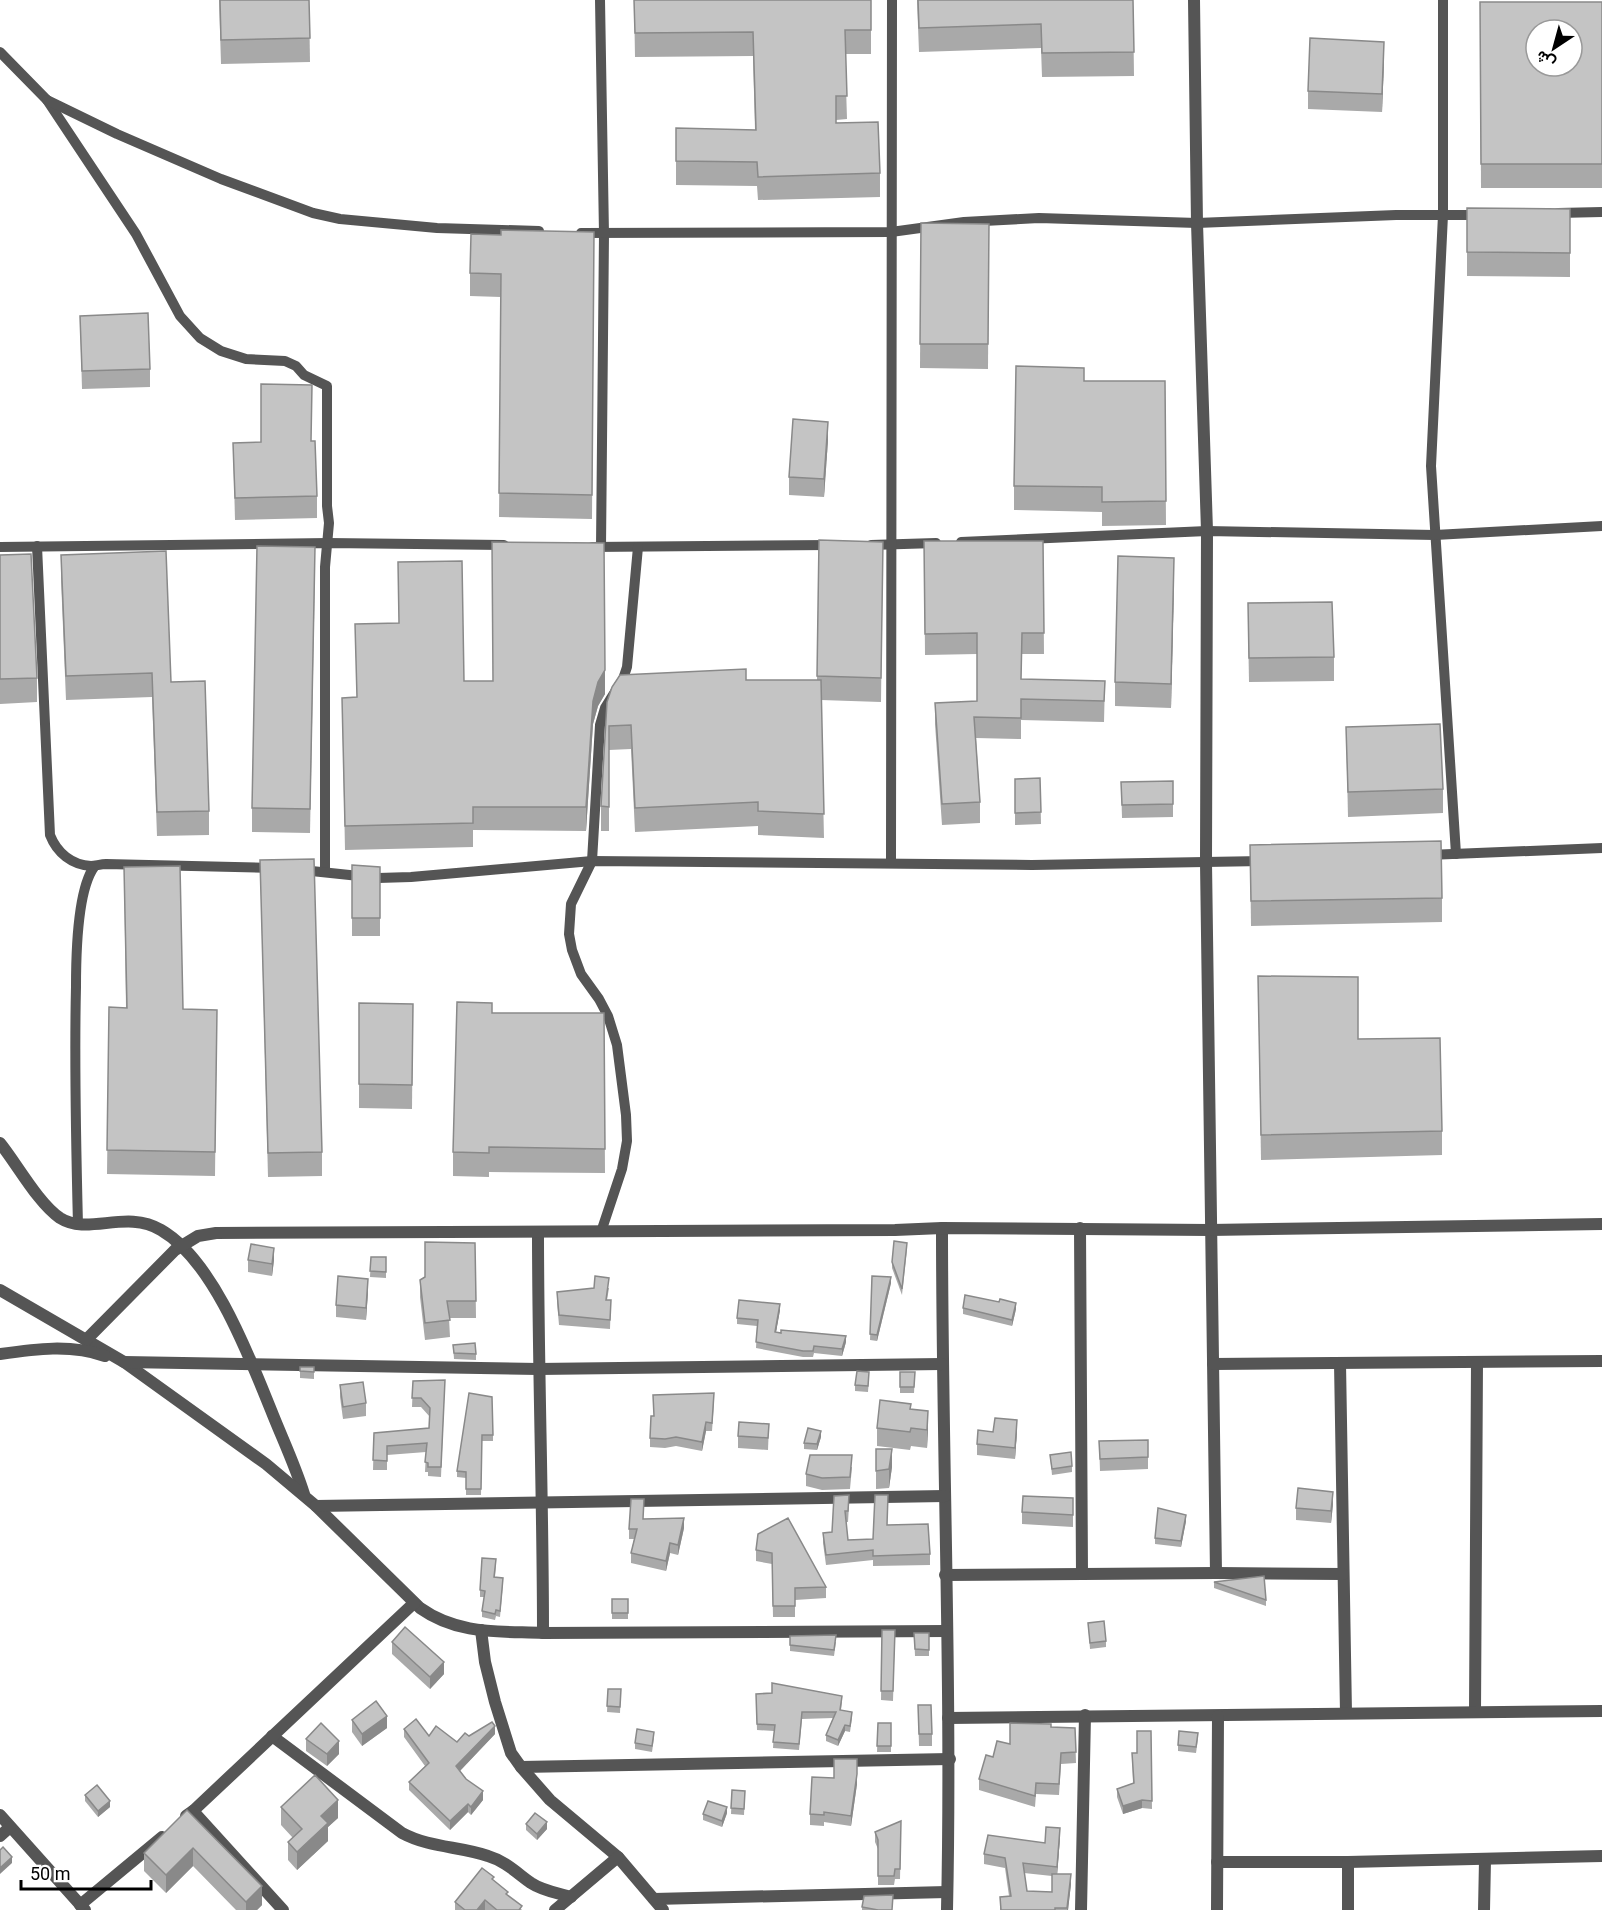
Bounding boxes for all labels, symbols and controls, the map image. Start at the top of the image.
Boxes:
north arrow [1524,18,1584,78]
text: ش [1532,46,1559,73]
scale bar [21,1853,152,1891]
text: 50 m [30,1863,70,1884]

